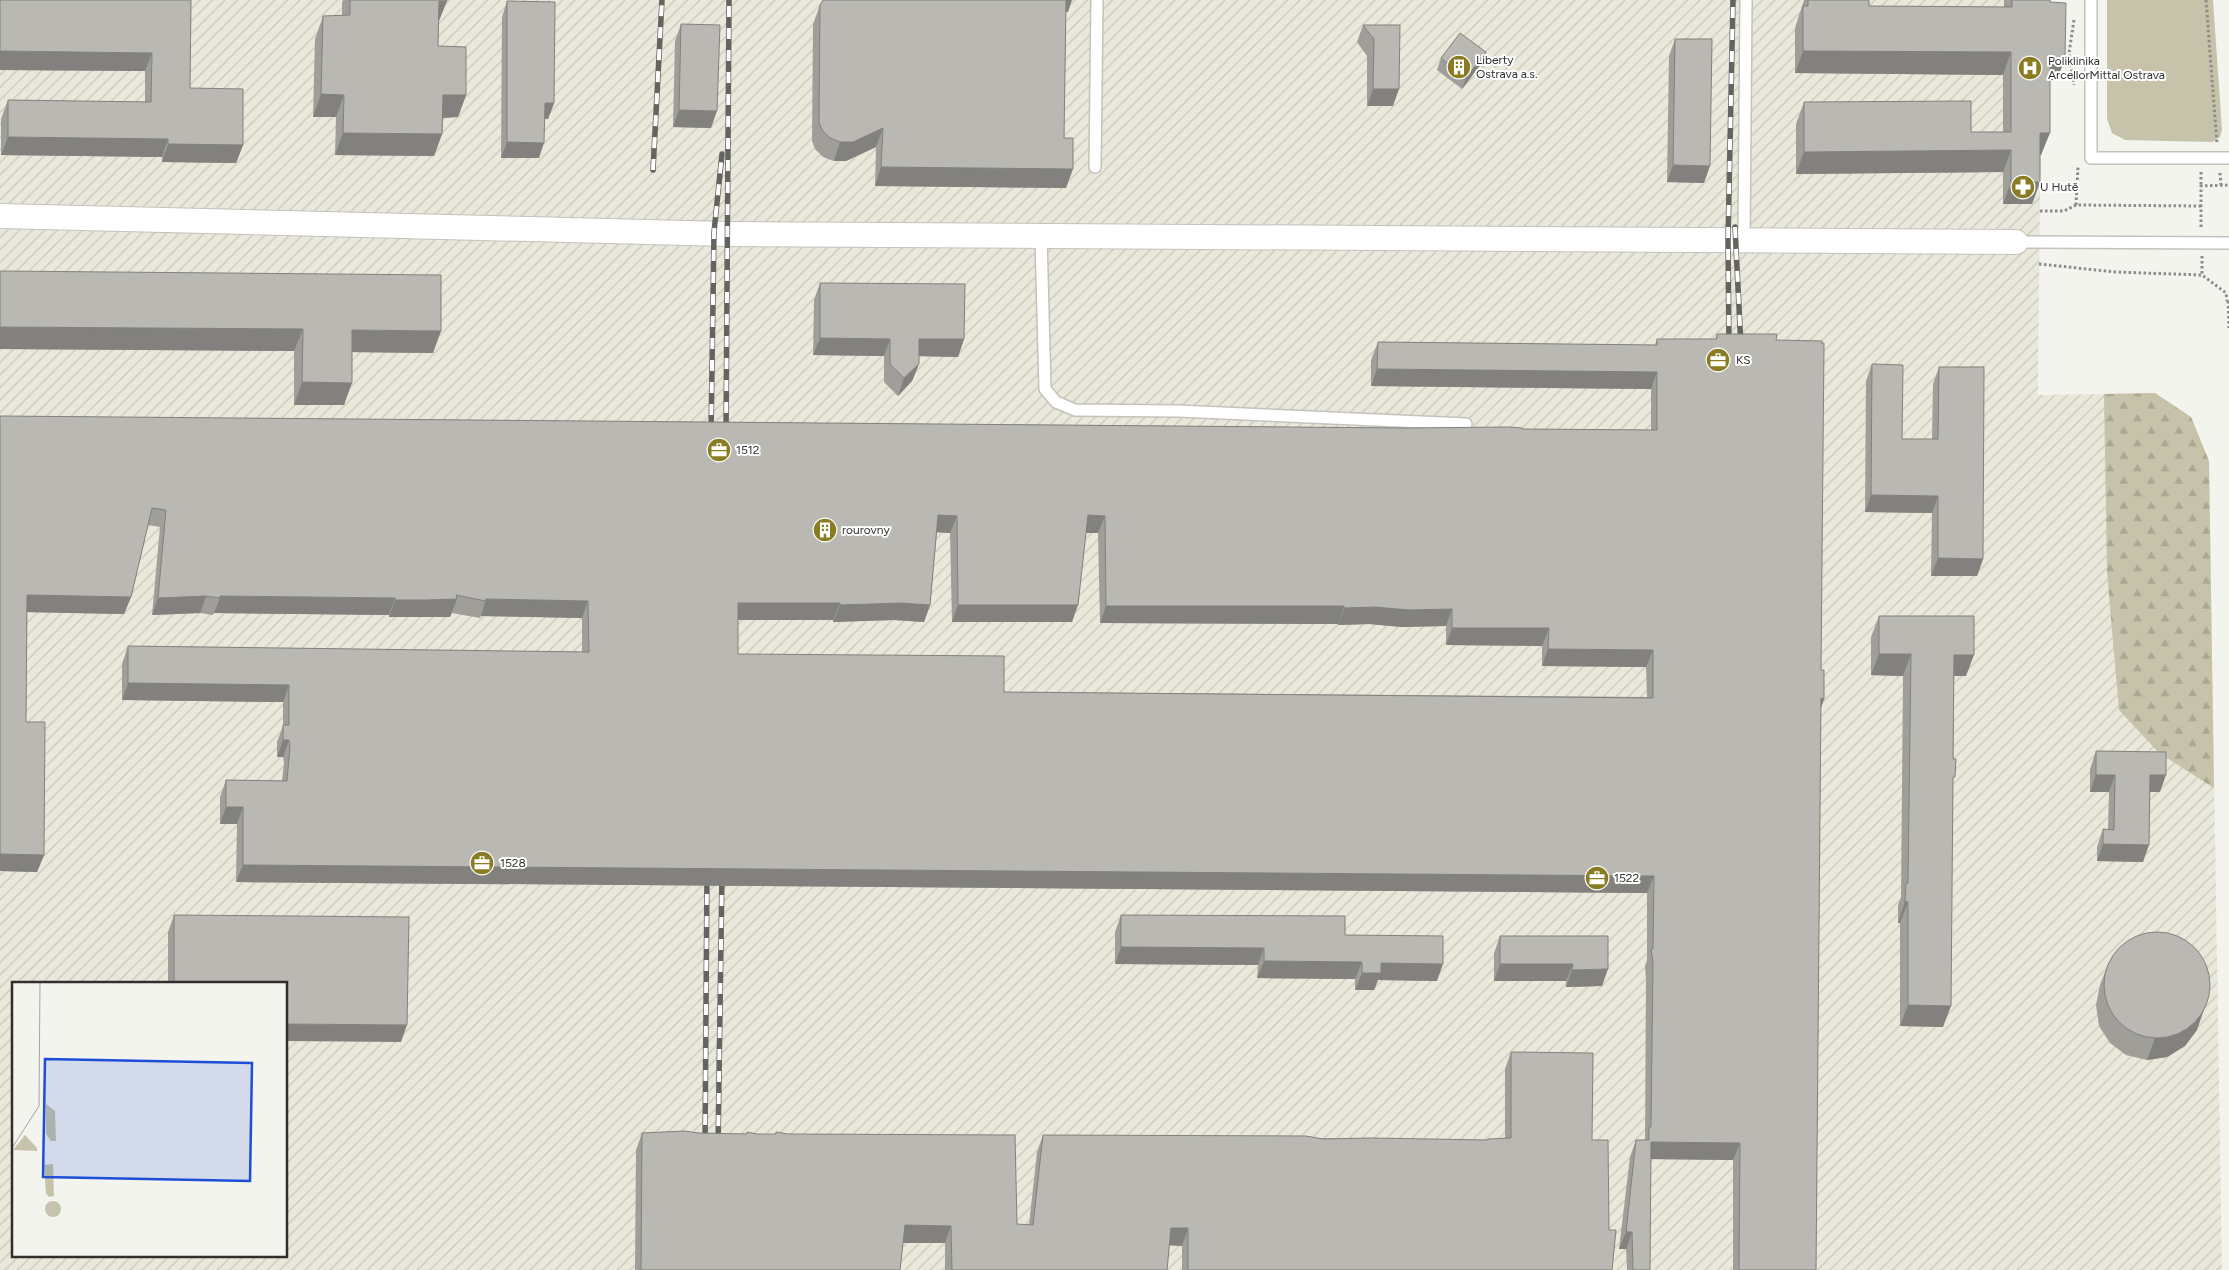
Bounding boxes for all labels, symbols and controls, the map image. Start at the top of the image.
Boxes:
place label: Liberty Ostrava a.s. [1476,53,1537,81]
building icon: Liberty Ostrava a.s. [1446,54,1472,80]
place label: Poliklinika ArcellorMittal Ostrava [2048,54,2165,82]
hospital icon: Poliklinika ArcellorMittal Ostrava [2017,55,2043,81]
pharmacy icon: U Hutě [2010,174,2036,200]
place label: U Hutě [2040,180,2079,194]
office icon: KS [1705,347,1731,373]
place label: KS [1736,353,1751,367]
office icon: 1512 [706,437,732,463]
place label: 1512 [736,443,760,457]
building icon: rourovny [812,517,838,543]
place label: rourovny [842,523,890,537]
office icon: 1528 [469,850,495,876]
place label: 1528 [500,856,526,870]
office icon: 1522 [1584,865,1610,891]
place label: 1522 [1614,871,1639,885]
inset map [12,982,288,1258]

